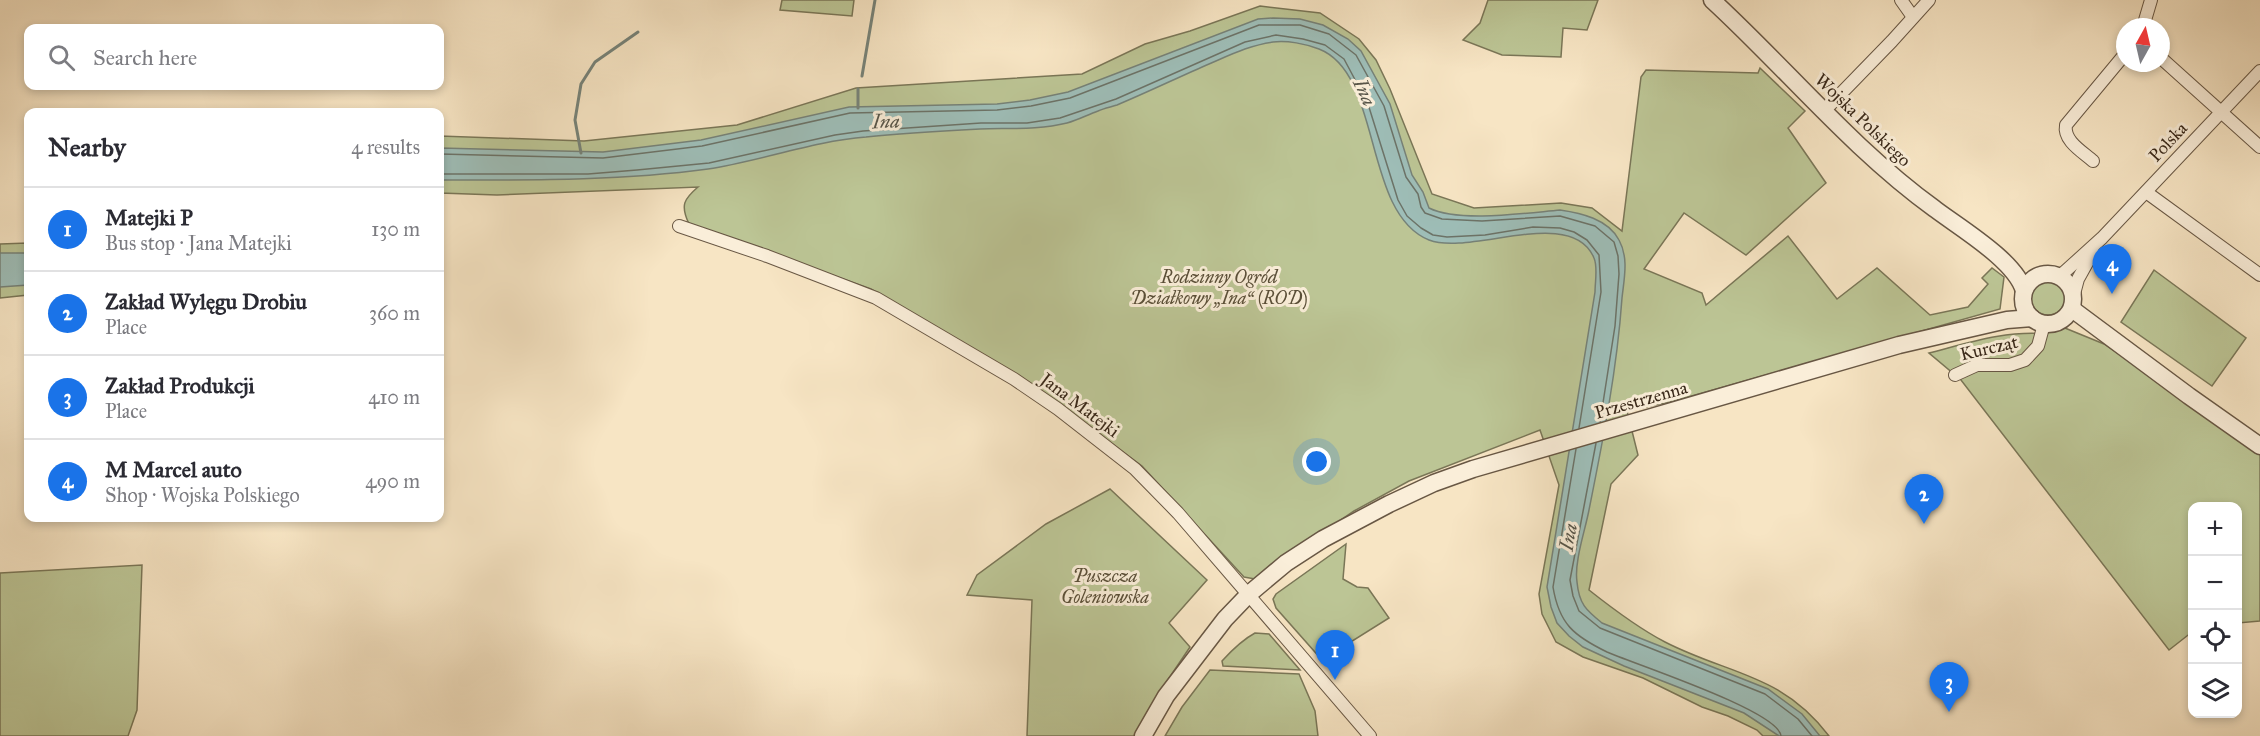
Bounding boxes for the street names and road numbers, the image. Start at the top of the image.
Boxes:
street label: Wojska Polskiego [1810,69,1916,172]
street label: Polska [2144,117,2192,166]
street label: Kurcząt [1958,331,2021,365]
street label: Jana Matejki [1034,367,1124,443]
street label: Przestrzenna [1592,376,1690,424]

